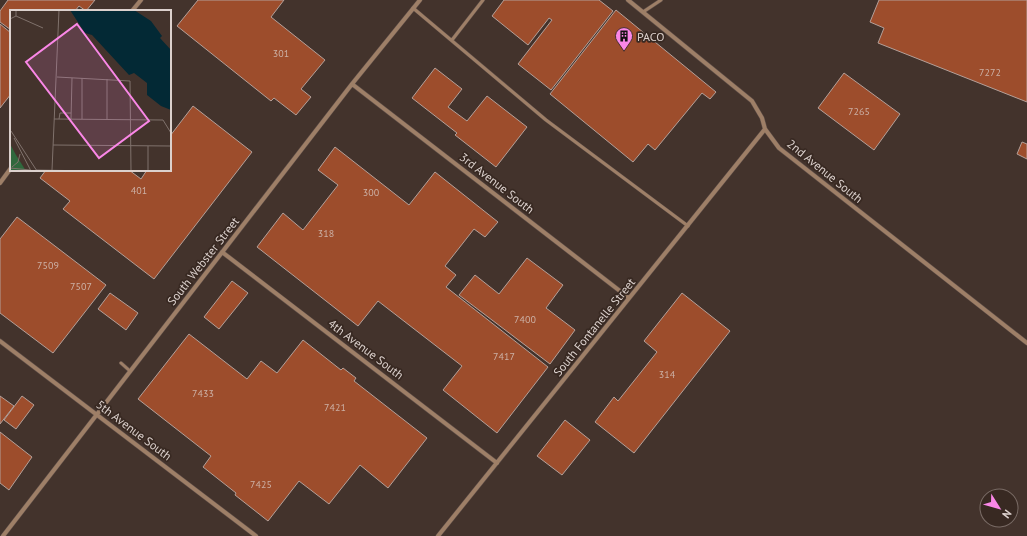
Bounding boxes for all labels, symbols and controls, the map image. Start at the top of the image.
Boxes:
inset map [10,10,171,171]
building icon: PACO [614,26,634,51]
place label: PACO [637,29,664,44]
house number: 301 [273,47,289,60]
house number: 7272 [979,66,1001,79]
house number: 7265 [848,105,870,118]
street label: 2nd Avenue South [784,136,866,206]
street label: 3rd Avenue South [457,149,537,217]
house number: 401 [131,184,147,197]
house number: 300 [363,186,380,199]
street label: South Webster Street [164,214,242,308]
house number: 318 [318,227,334,240]
house number: 7509 [37,259,59,272]
street label: South Fontanelle Street [550,275,638,379]
house number: 7507 [70,280,92,293]
house number: 7400 [514,313,536,326]
street label: 4th Avenue South [325,316,407,382]
house number: 7417 [493,350,515,363]
house number: 314 [659,368,676,381]
house number: 7433 [192,387,214,400]
street label: 5th Avenue South [93,397,175,463]
house number: 7421 [324,401,346,414]
house number: 7425 [250,478,272,491]
north arrow [979,488,1019,528]
text: N [999,507,1015,521]

